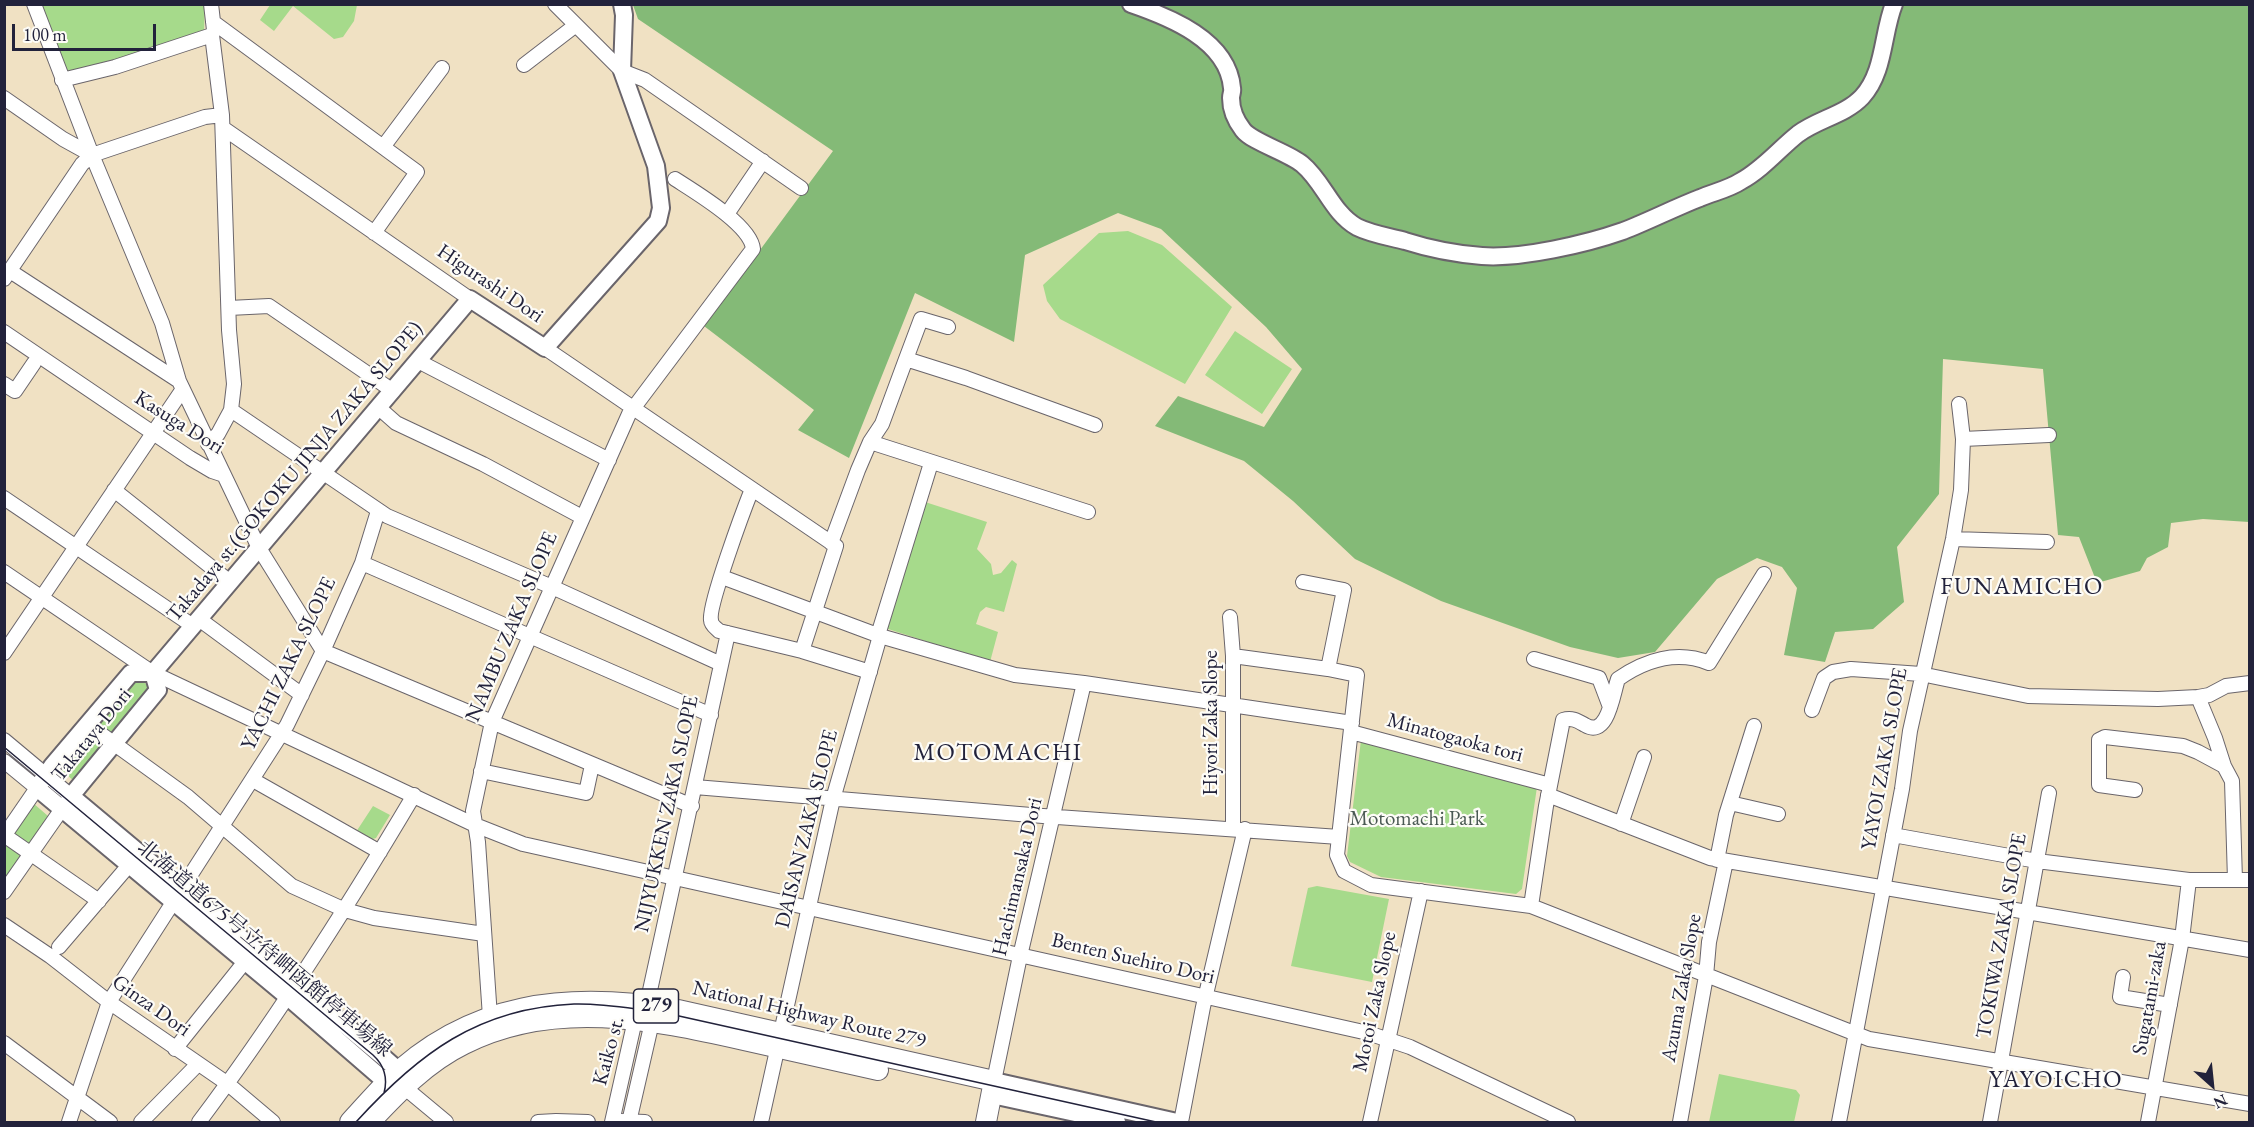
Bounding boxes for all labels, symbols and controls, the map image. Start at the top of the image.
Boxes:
scale bar [15,12,159,50]
text: 100 m [23,23,67,46]
street label: Higurashi Dori [432,239,548,329]
street label: Takadaya st.(GOKOKU JINJA ZAKA SLOPE) [162,317,428,627]
street label: Kasuga Dori [130,386,228,460]
street label: NAMBU ZAKA SLOPE [461,528,563,726]
street label: YACHI ZAKA SLOPE [236,573,342,755]
district label: FUNAMICHO [1940,573,2104,601]
street label: Hiyori Zaka Slope [1198,650,1224,796]
street label: YAYOI ZAKA SLOPE [1857,666,1913,852]
street label: Takataya Dori [47,683,137,787]
street label: NIJYUKKEN ZAKA SLOPE [630,693,704,935]
street label: Minatogaoka tori [1384,708,1526,768]
street label: DAISAN ZAKA SLOPE [770,727,844,931]
district label: MOTOMACHI [913,739,1083,767]
street label: Hachimansaka Dori [988,795,1048,959]
park label: Motomachi Park [1349,806,1485,832]
street label: TOKIWA ZAKA SLOPE [1972,831,2032,1041]
street label: 北海道道675号立待岬函館停車場線 [132,835,396,1063]
street label: Azuma Zaka Slope [1657,912,1707,1064]
street label: Benten Suehiro Dori [1049,928,1217,990]
street label: Motoi Zaka Slope [1348,929,1402,1075]
street label: Sugatami-zaka [2128,939,2172,1057]
street label: Ginza Dori [107,970,195,1042]
street label: National Highway Route 279 [690,976,928,1054]
road number: 279 [634,989,678,1023]
street label: Kaiko st. [588,1014,630,1088]
north arrow [2182,1055,2242,1115]
district label: YAYOICHO [1989,1066,2123,1094]
text: N [2210,1089,2231,1114]

